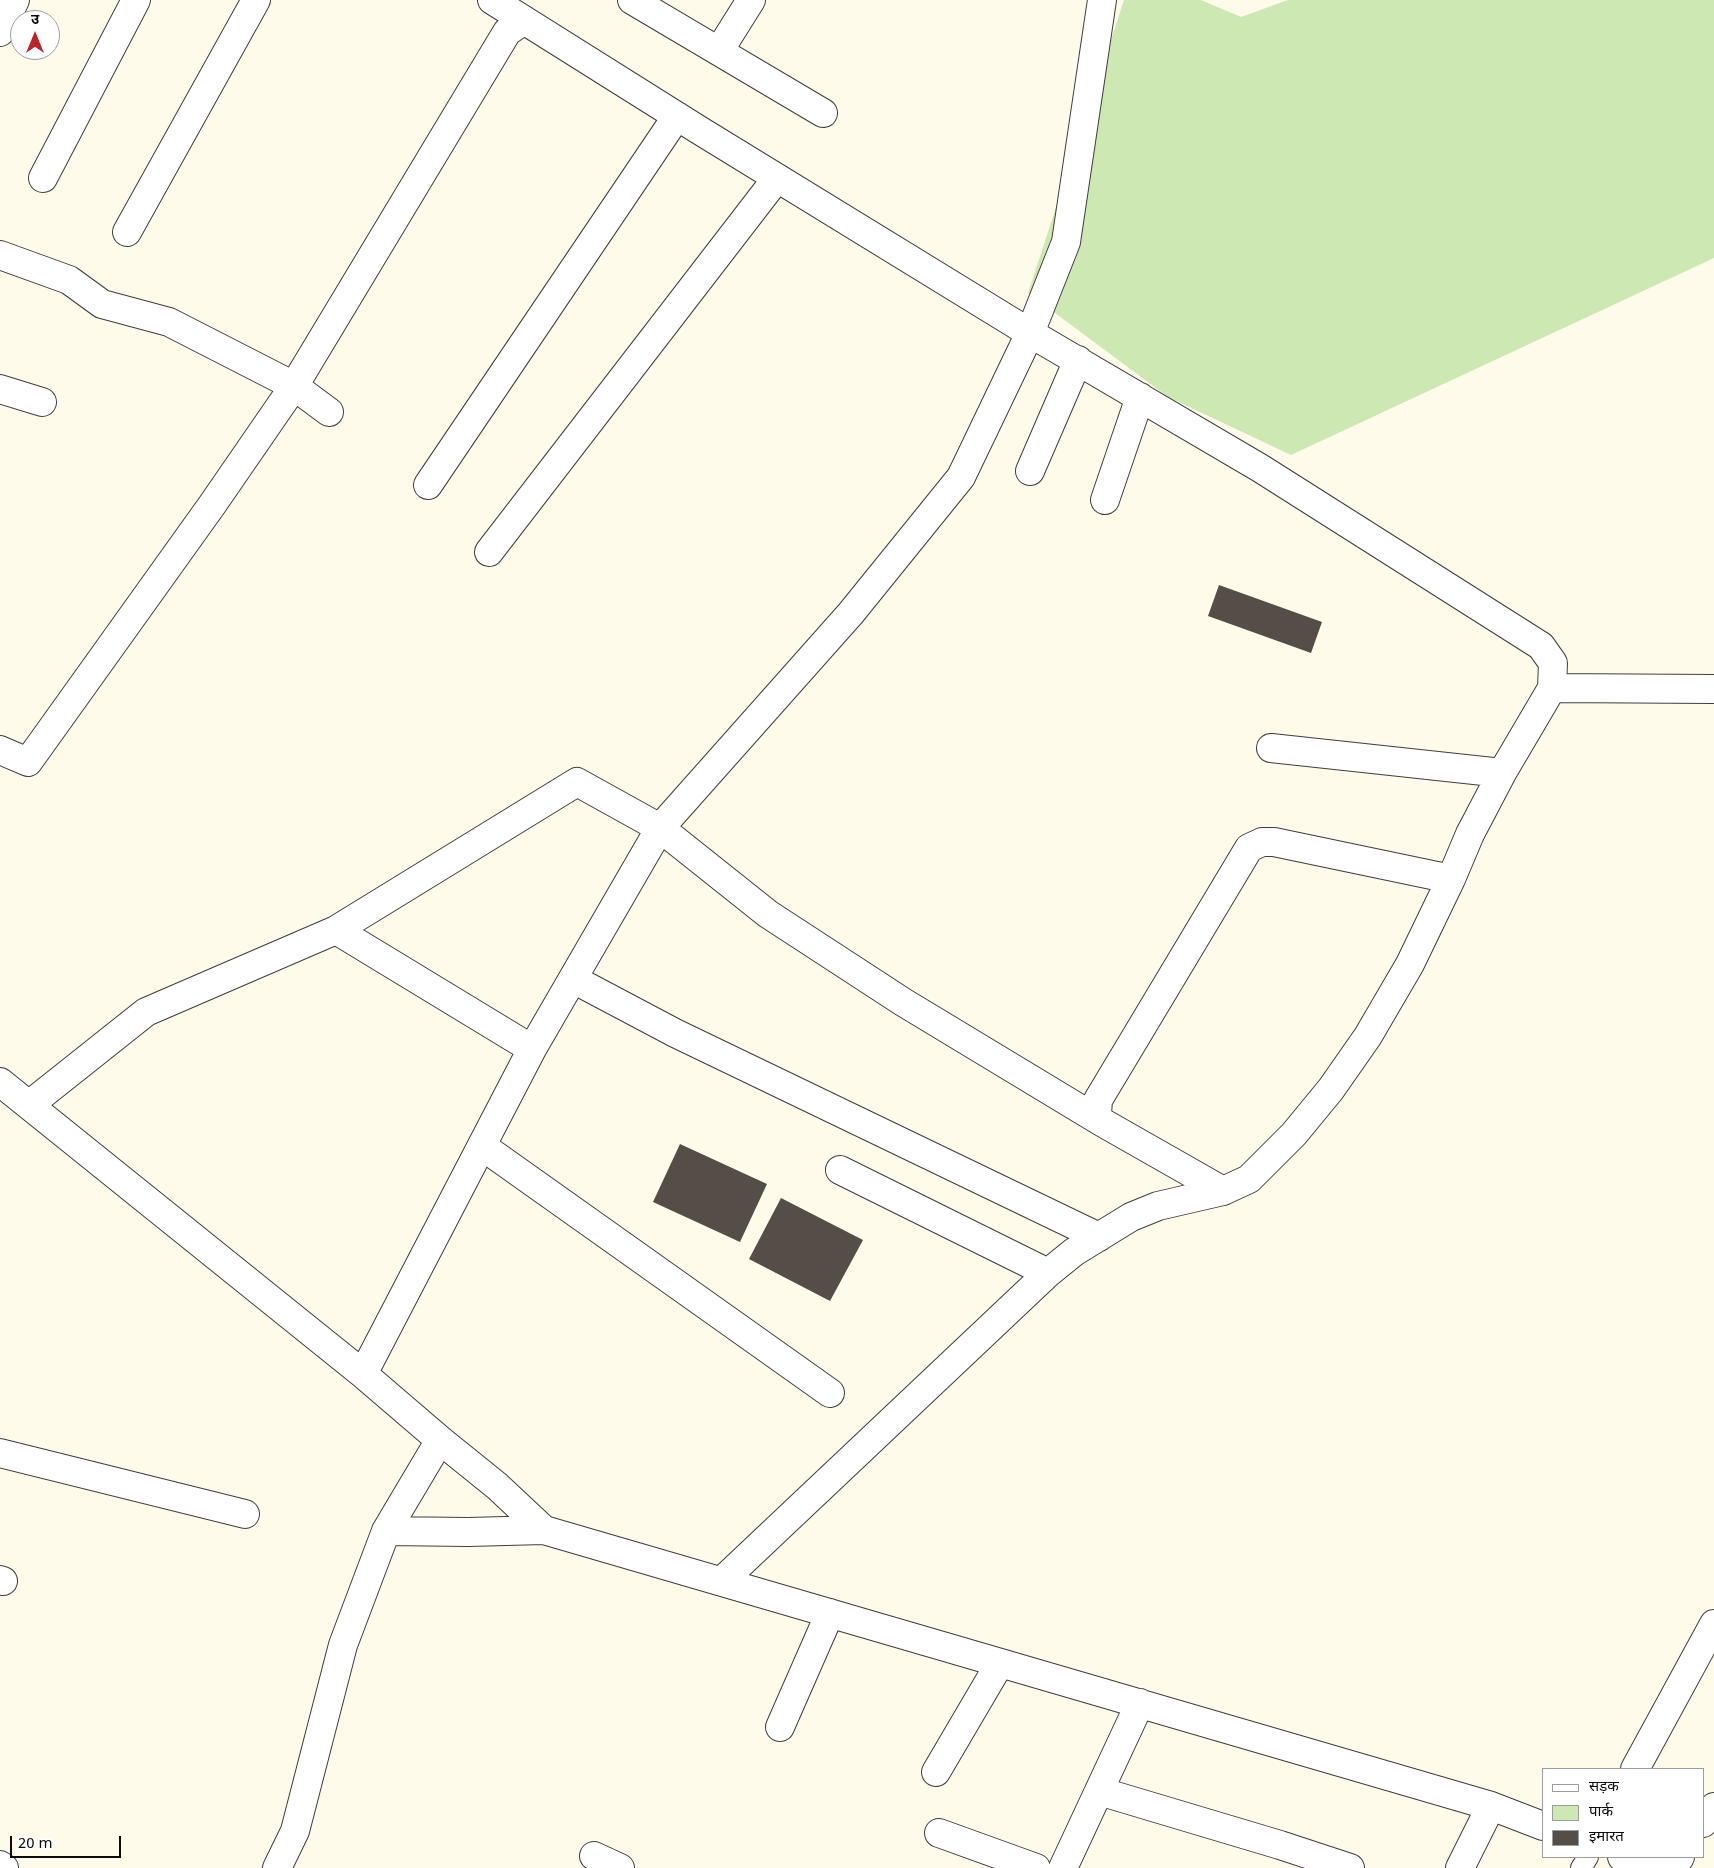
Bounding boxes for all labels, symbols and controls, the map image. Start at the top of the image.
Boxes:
north arrow [10,10,60,60]
text: उ [31,11,39,30]
legend [1542,1768,1704,1858]
text: सड़क [1589,1778,1619,1797]
text: पार्क [1589,1803,1613,1822]
scale bar [12,1826,124,1858]
text: इमारत [1589,1828,1624,1847]
text: 20 m [18,1835,52,1854]

